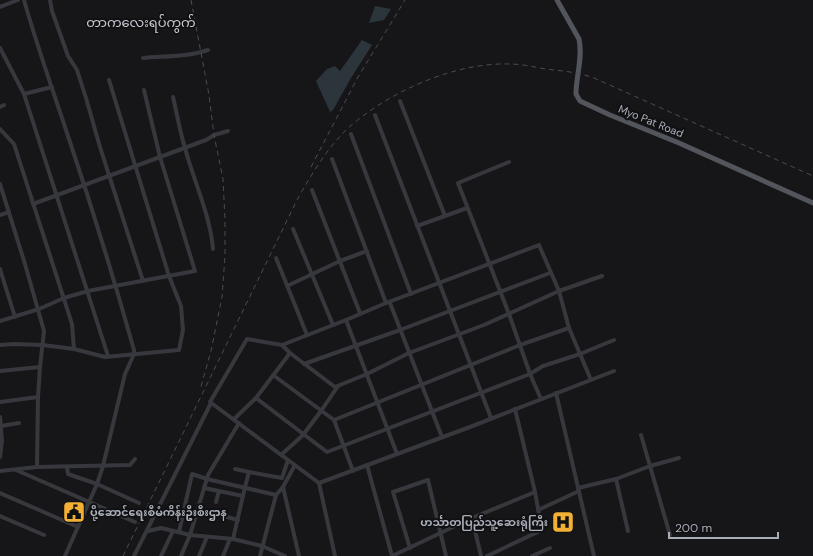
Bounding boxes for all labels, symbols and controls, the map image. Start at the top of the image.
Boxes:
district label: တာကလေးရပ်ကွက် [86,14,196,33]
street label: Myo Pat Road [616,102,686,140]
public building icon: ပို့ဆောင်ရေးစီမံကိန်းဦးစီးဌာန [61,499,87,525]
place label: ပို့ဆောင်ရေးစီမံကိန်းဦးစီးဌာန [90,505,227,521]
hospital icon: ဟင်္သာတပြည်သူ့ဆေးရုံကြီး [550,509,576,535]
scale bar [669,514,778,540]
place label: ဟင်္သာတပြည်သူ့ဆေးရုံကြီး [420,515,548,532]
text: 200 m [675,520,712,536]

